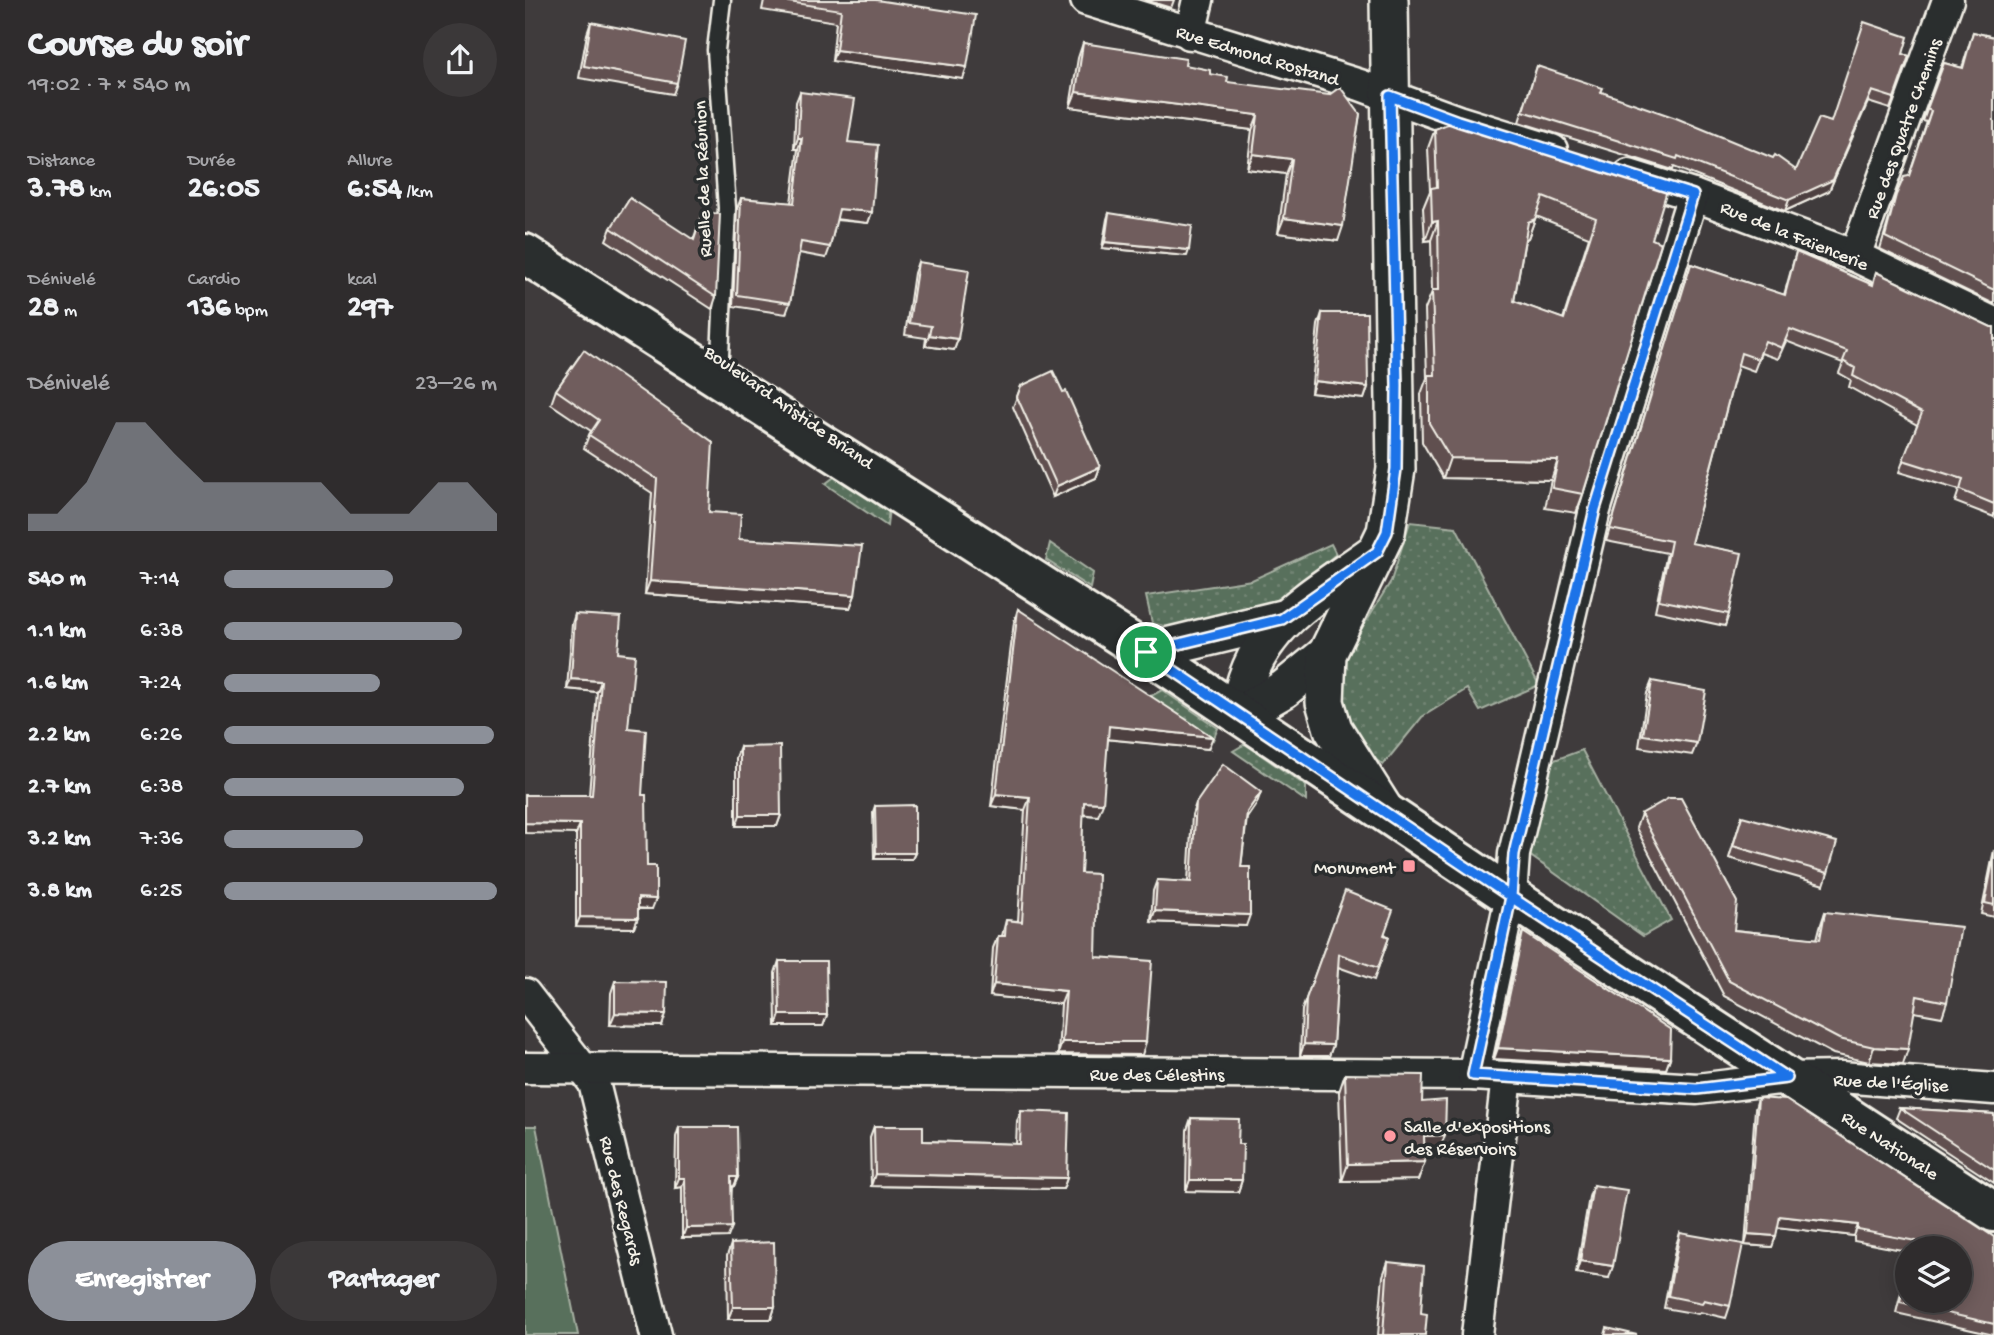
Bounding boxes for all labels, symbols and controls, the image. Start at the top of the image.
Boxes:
street label: Rue Edmond Rostand [1173,22,1343,94]
button: share [423,23,497,97]
text: Course du soir [28,24,247,68]
street label: Rue des Quatre Chemins [1862,35,1949,223]
text: 19:02 · 7 × 540 m [28,72,190,99]
street label: Ruelle de la Réunion [690,100,719,258]
text: Distance [28,150,95,173]
text: Durée [188,150,235,173]
text: Allure [347,150,392,173]
text: 3.78 [28,173,85,208]
text: 26:05 [188,173,260,208]
text: 6:54 [347,173,402,208]
text: km [85,181,112,204]
text: /km [402,181,433,204]
street label: Rue de la Faïencerie [1716,197,1871,278]
text: Dénivelé [28,269,96,292]
text: Cardio [188,269,240,292]
text: kcal [347,269,377,292]
text: 28 [28,292,59,327]
text: 136 [188,292,231,327]
text: 297 [347,292,393,327]
text: m [59,300,77,323]
text: bpm [231,300,268,323]
street label: Boulevard Aristide Briand [698,341,879,477]
text: Dénivelé [28,371,110,398]
text: 23–26 m [415,371,497,398]
text: 540 m [28,566,86,593]
text: 7:14 [140,566,179,593]
text: 1.1 km [28,618,86,645]
text: 6:38 [140,618,183,645]
pin [1116,622,1176,682]
icon: arrive [1127,633,1165,671]
text: 1.6 km [28,670,88,697]
text: 7:24 [140,670,181,697]
text: 2.2 km [28,722,90,749]
text: 6:26 [140,722,182,749]
text: 2.7 km [28,774,91,801]
text: 6:38 [140,774,183,801]
text: 3.2 km [28,826,90,853]
text: 7:36 [140,826,183,853]
place label: Monument [1314,858,1397,881]
marker: Monument [1401,858,1417,874]
text: 3.8 km [28,878,92,905]
text: 6:25 [140,878,182,905]
street label: Rue des Célestins [1090,1065,1225,1088]
street label: Rue de l'Église [1833,1070,1949,1099]
street label: Rue Nationale [1836,1107,1942,1187]
place label: Salle d'expositions des Réservoirs [1404,1117,1551,1162]
marker: Salle d'expositions des Réservoirs [1382,1128,1398,1144]
street label: Rue des Regards [593,1134,647,1268]
map controls [1895,1236,1972,1313]
button: layers [1895,1236,1972,1313]
button: Enregistrer [28,1241,256,1321]
button: Partager [270,1241,497,1321]

